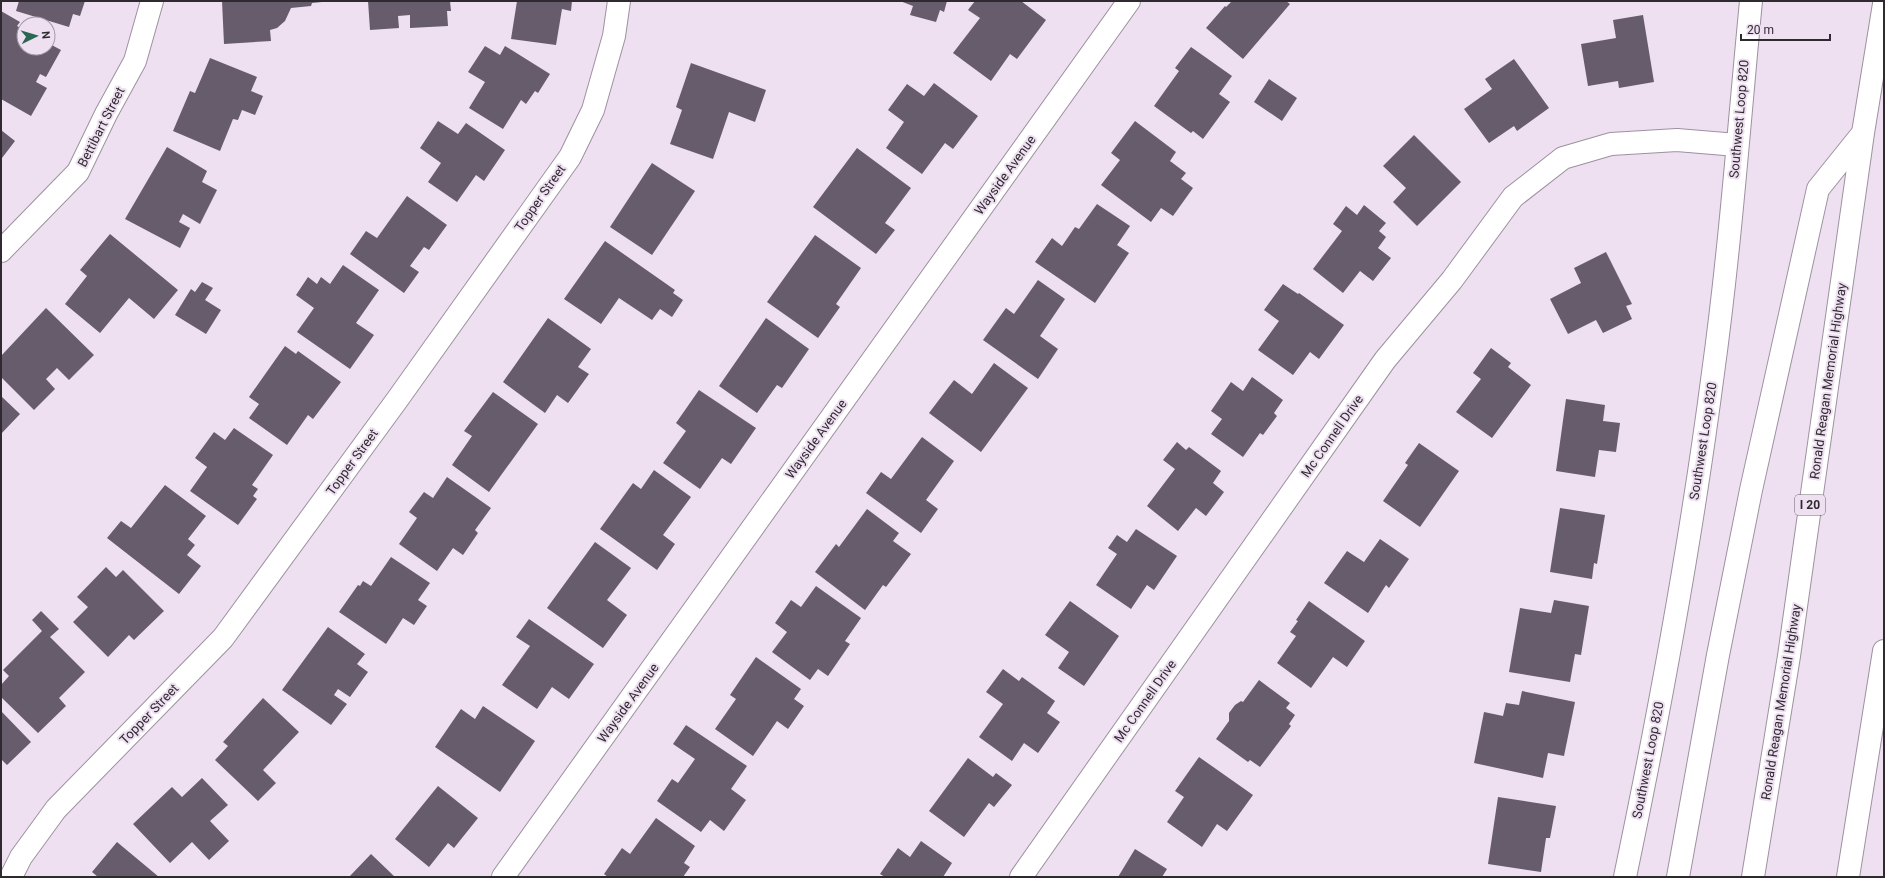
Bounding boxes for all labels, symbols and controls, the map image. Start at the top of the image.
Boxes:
north arrow [16,16,56,56]
scale bar [1741,16,1830,42]
text: 20 m [1747,23,1774,37]
text: N [39,31,52,40]
street label: Southwest Loop 820 [1726,59,1752,179]
street label: Bettibart Street [74,85,128,169]
street label: Wayside Avenue [971,132,1039,218]
street label: Topper Street [511,162,569,234]
street label: Ronald Reagan Memorial Highway [1807,282,1849,480]
street label: Southwest Loop 820 [1686,381,1720,501]
street label: Mc Connell Drive [1298,392,1366,480]
street label: Wayside Avenue [782,396,850,482]
street label: Topper Street [323,426,381,498]
road number: I 20 [1795,495,1825,515]
street label: Ronald Reagan Memorial Highway [1758,603,1804,801]
street label: Mc Connell Drive [1111,657,1179,745]
street label: Wayside Avenue [594,660,662,746]
street label: Topper Street [117,681,181,747]
street label: Southwest Loop 820 [1629,700,1667,820]

